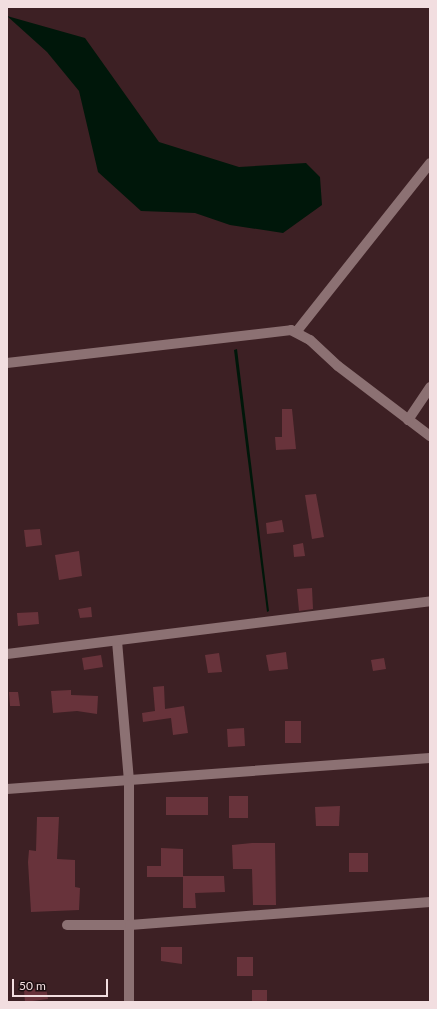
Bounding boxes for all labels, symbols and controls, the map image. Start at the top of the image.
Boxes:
scale bar [14,971,110,997]
text: 50 m [19,978,46,993]

